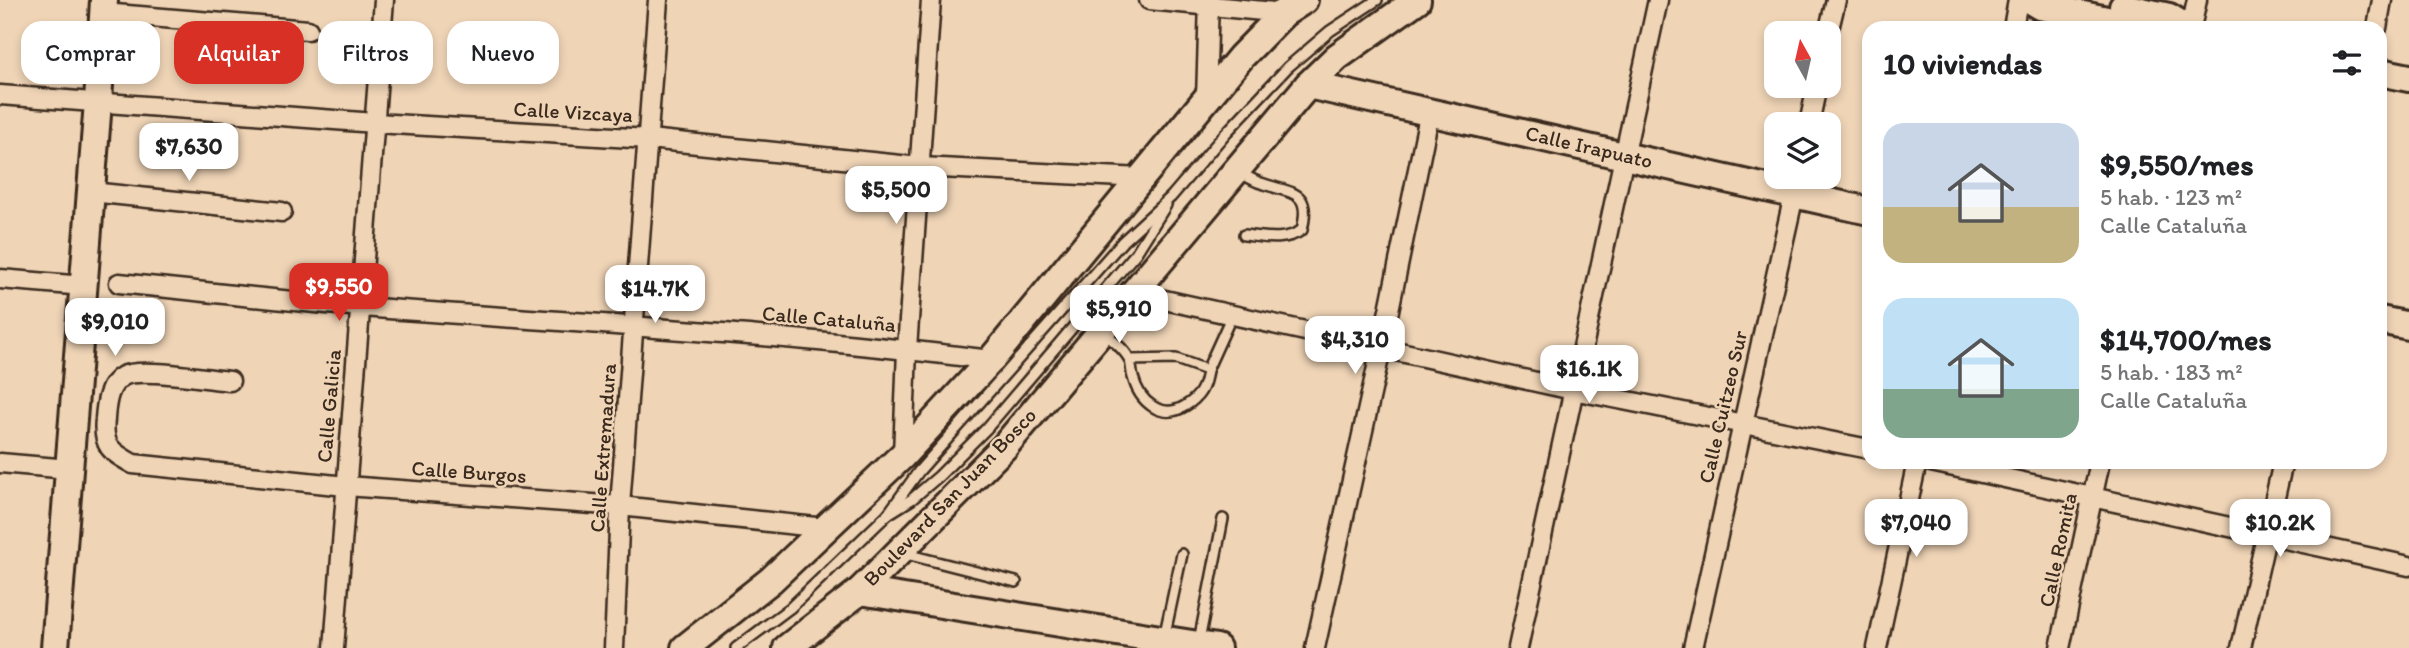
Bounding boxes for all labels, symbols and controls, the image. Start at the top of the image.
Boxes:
chip: Comprar [21,21,160,84]
chip: Alquilar [174,21,304,84]
chip: Filtros [318,21,433,84]
chip: Nuevo [447,21,559,84]
north arrow [1764,21,1841,98]
map controls [1764,21,1841,189]
icon: filters [2328,44,2366,82]
text: 10 viviendas [1883,45,2042,82]
street label: Calle Vizcaya [513,96,633,127]
button: layers [1764,112,1841,189]
street label: Calle Irapuato [1523,120,1655,173]
pin: $7,630 [132,124,246,183]
text: $7,630 [155,132,223,160]
text: $9,550/mes [2100,146,2254,183]
icon: home [1939,151,2023,235]
pin: $5,500 [839,166,953,226]
text: $5,500 [861,175,931,203]
text: 5 hab. · 123 m² [2100,183,2242,211]
text: Calle Cataluña [2100,211,2247,239]
pin: $9,550 [282,264,396,323]
pin: $14.7K [598,266,712,325]
text: $9,550 [305,272,373,300]
text: $14.7K [621,274,689,302]
pin: $5,910 [1062,286,1176,345]
text: $5,910 [1086,294,1152,322]
pin: $9,010 [58,298,172,358]
street label: Calle Cataluña [761,300,897,337]
text: $9,010 [81,307,149,335]
pin: $4,310 [1298,316,1412,376]
text: $14,700/mes [2100,321,2272,358]
text: $4,310 [1321,325,1389,353]
icon: home [1939,326,2023,410]
street label: Calle Cuitzeo Sur [1693,328,1752,486]
pin: $16.1K [1532,346,1646,405]
street label: Calle Galicia [311,348,346,464]
text: $16.1K [1556,354,1622,382]
text: 5 hab. · 183 m² [2100,358,2243,386]
street label: Calle Extremadura [584,362,621,533]
text: Calle Cataluña [2100,386,2247,414]
street label: Boulevard San Juan Bosco [858,402,1041,591]
street label: Calle Burgos [411,455,527,488]
street label: Calle Romita [2033,491,2082,609]
pin: $7,040 [1859,500,1973,559]
pin: $10.2K [2223,500,2337,559]
text: $7,040 [1881,508,1951,536]
text: $10.2K [2246,508,2314,536]

